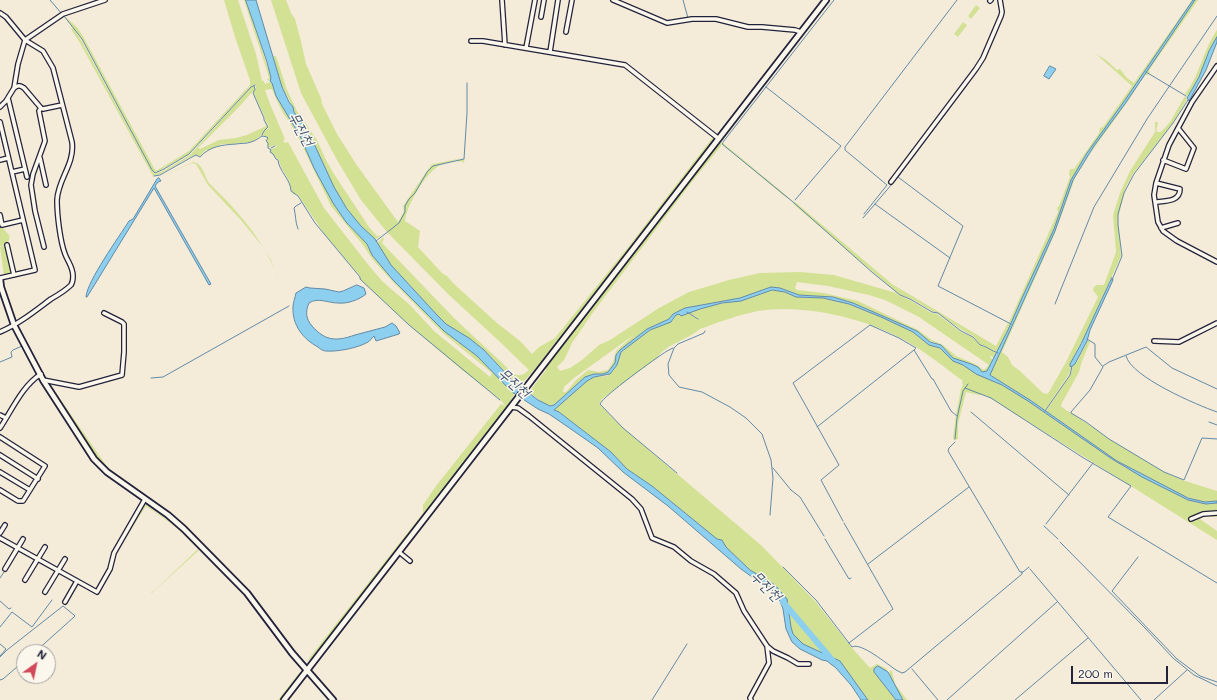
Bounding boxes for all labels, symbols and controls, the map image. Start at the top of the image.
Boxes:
water label: 무진천 [284,109,318,149]
water label: 무진천 [494,364,534,402]
water label: 무진천 [747,567,785,605]
north arrow [16,644,56,684]
text: N [35,646,50,663]
scale bar [1073,658,1170,684]
text: 200 m [1078,665,1113,681]

